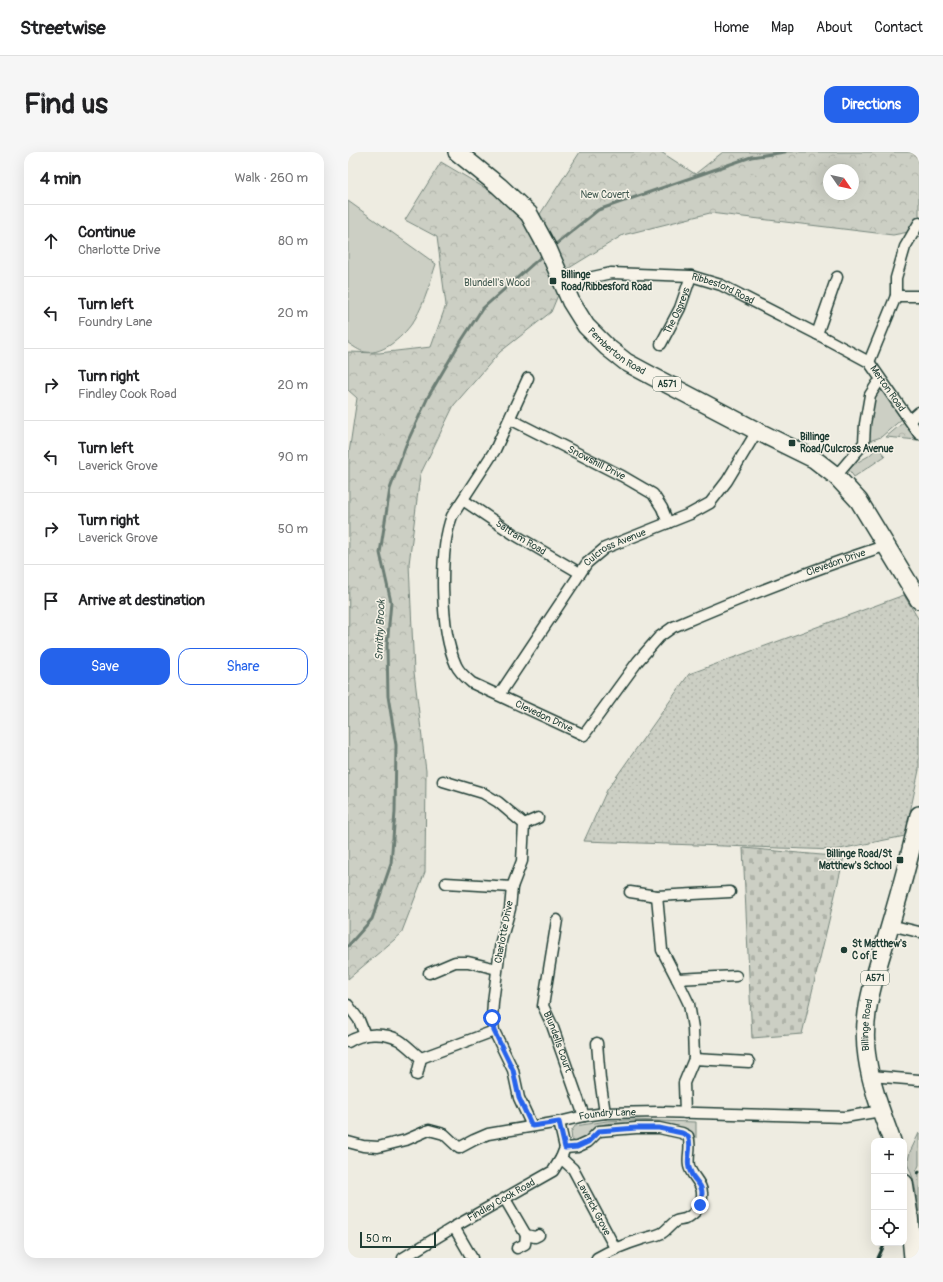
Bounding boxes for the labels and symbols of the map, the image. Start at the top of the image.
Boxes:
north arrow [823,164,859,200]
park label: New Covert [580,189,631,201]
place label: Billinge Road/Ribbesford Road [561,269,652,293]
street label: Ribbesford Road [690,271,756,307]
marker: Billinge Road/Ribbesford Road [548,276,558,286]
park label: Blundell's Wood [464,277,530,289]
street label: The Ospreys [661,285,693,336]
street label: Pemberton Road [585,325,648,377]
street label: Merton Road [867,363,908,414]
road number: A571 [653,377,681,391]
place label: Billinge Road/Culcross Avenue [800,431,895,455]
marker: Billinge Road/Culcross Avenue [787,438,797,448]
street label: Snowshill Drive [566,443,628,483]
street label: Saltram Road [493,518,548,558]
street label: Culcross Avenue [581,526,648,569]
street label: Clevedon Drive [805,547,867,579]
water label: Smithy Brook [372,598,388,661]
street label: Clevedon Drive [513,698,575,735]
place label: Billinge Road/St Matthew's School [819,848,893,872]
marker: Billinge Road/St Matthew's School [895,855,905,865]
street label: Charlotte Drive [492,900,516,964]
place label: St Matthew's C of E [852,938,907,962]
marker: St Matthew's C of E [839,945,849,955]
road number: A571 [861,971,889,985]
street label: Billinge Road [859,998,875,1052]
route start [483,1009,501,1027]
street label: Blundells Court [540,1009,575,1075]
street label: Foundry Lane [578,1106,636,1123]
street label: Findley Cook Road [465,1176,537,1224]
street label: Laverick Grove [574,1178,613,1238]
route end [691,1196,709,1214]
scale bar [360,1230,436,1249]

